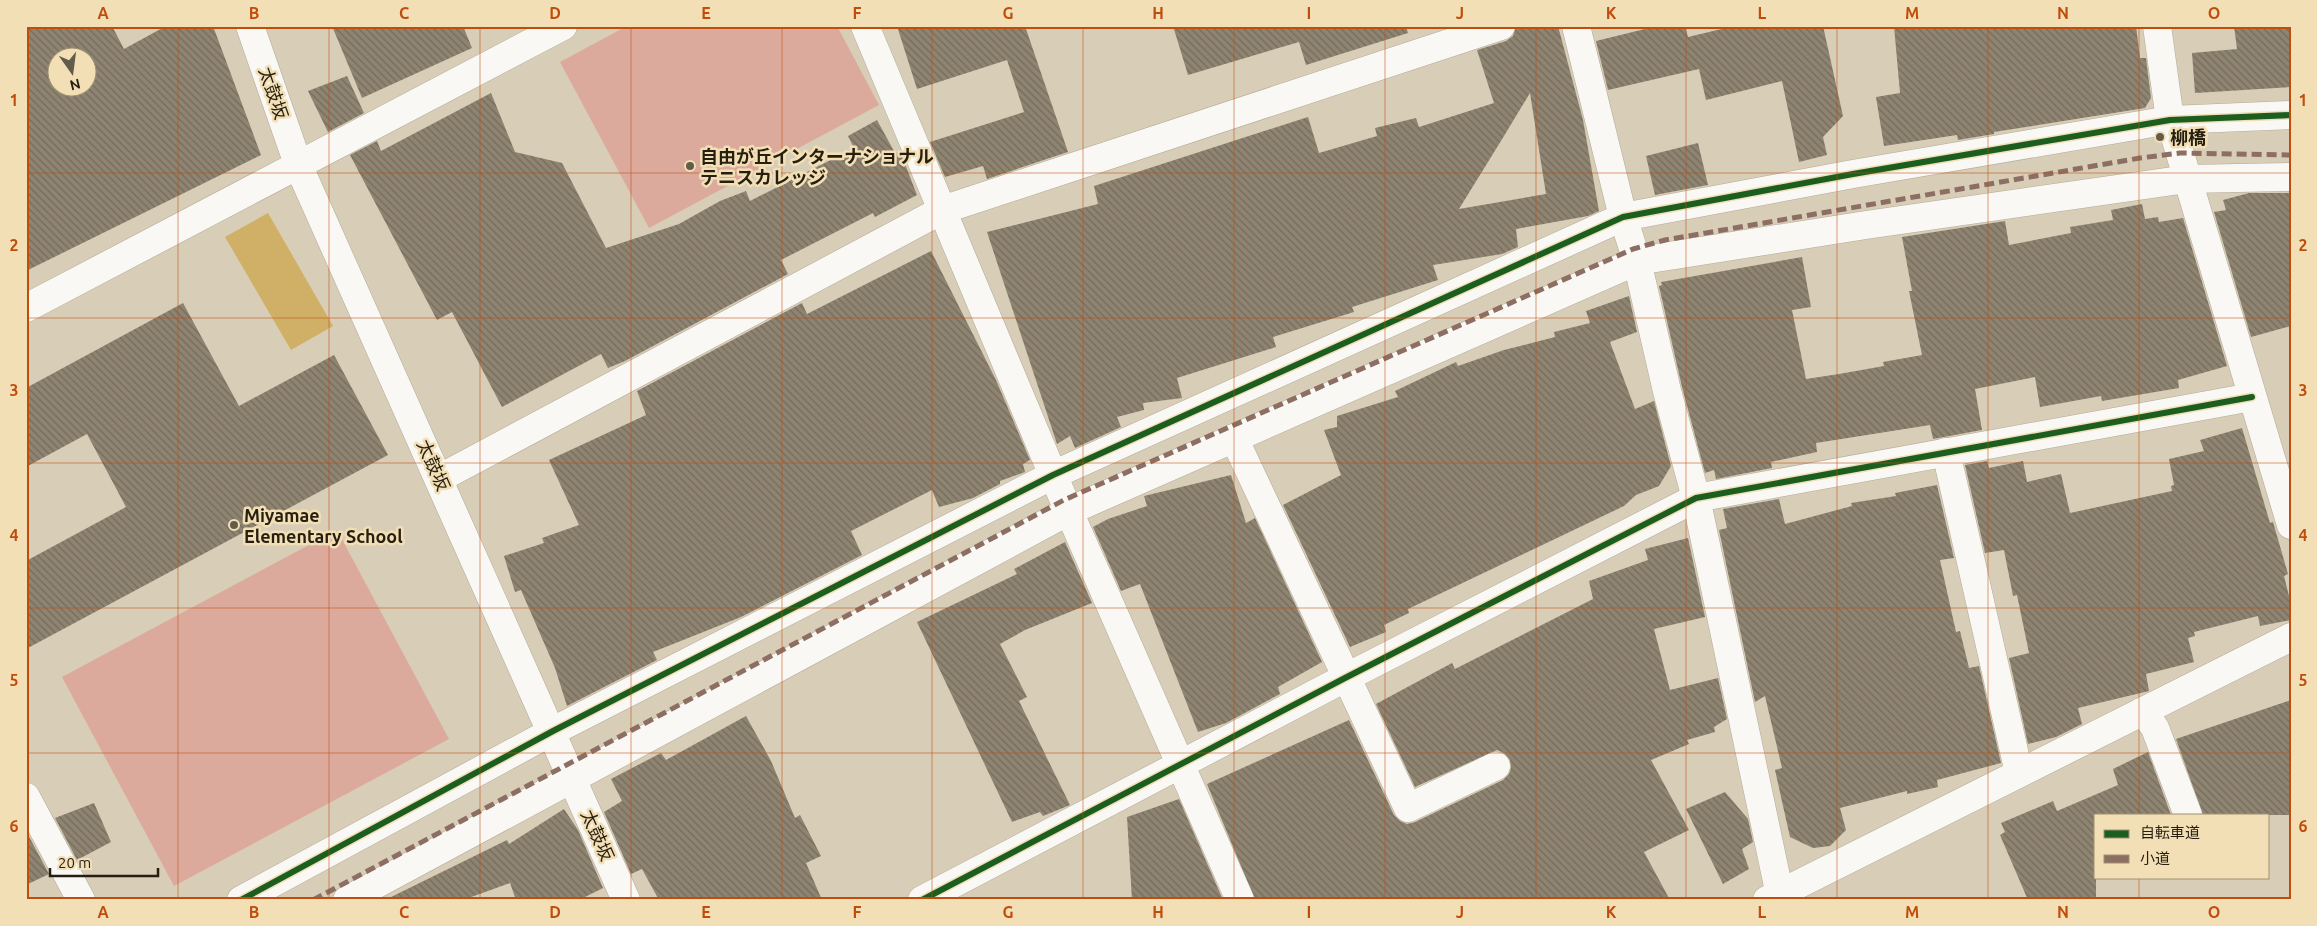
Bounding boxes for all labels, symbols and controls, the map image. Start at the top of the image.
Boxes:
text: A [97,4,109,22]
text: B [249,4,259,22]
text: C [399,4,409,22]
text: D [549,4,561,22]
text: E [701,4,711,22]
text: F [853,4,862,22]
text: G [1002,4,1014,22]
text: H [1152,4,1164,22]
text: I [1307,4,1311,22]
text: J [1456,4,1464,22]
text: K [1606,4,1617,22]
text: L [1758,4,1767,22]
text: M [1905,4,1919,22]
text: N [2057,4,2069,22]
text: O [2208,4,2220,22]
north arrow [48,48,98,98]
street label: 太鼓坂 [256,64,292,122]
text: N [68,76,82,94]
text: 1 [9,91,19,109]
text: 1 [2298,91,2308,109]
place label: 柳橋 [2170,127,2206,147]
marker: 柳橋 [2154,131,2166,143]
place label: 自由が丘インターナショナル テニスカレッジ [700,146,934,187]
marker: 自由が丘インターナショナル テニスカレッジ [684,160,696,172]
text: 2 [9,236,19,254]
text: 2 [2298,236,2308,254]
text: 3 [9,381,19,399]
text: 3 [2298,381,2308,399]
street label: 太鼓坂 [414,436,454,494]
place label: Miyamae Elementary School [244,505,403,546]
marker: Miyamae Elementary School [228,519,240,531]
text: 4 [9,526,19,544]
text: 4 [2298,526,2308,544]
text: 5 [9,671,19,689]
text: 5 [2298,671,2308,689]
street label: 太鼓坂 [578,806,618,864]
legend [2094,814,2270,878]
text: 6 [9,817,19,835]
text: 6 [2298,817,2308,835]
text: 自転車道 [2140,824,2200,841]
scale bar [50,846,158,878]
text: 小道 [2140,850,2170,867]
text: 20 m [58,854,91,871]
text: A [97,903,109,921]
text: B [249,903,259,921]
text: C [399,903,409,921]
text: D [549,903,561,921]
text: E [701,903,711,921]
text: F [853,903,862,921]
text: G [1002,903,1014,921]
text: H [1152,903,1164,921]
text: I [1307,903,1311,921]
text: J [1456,903,1464,921]
text: K [1606,903,1617,921]
text: L [1758,903,1767,921]
text: M [1905,903,1919,921]
text: N [2057,903,2069,921]
text: O [2208,903,2220,921]

